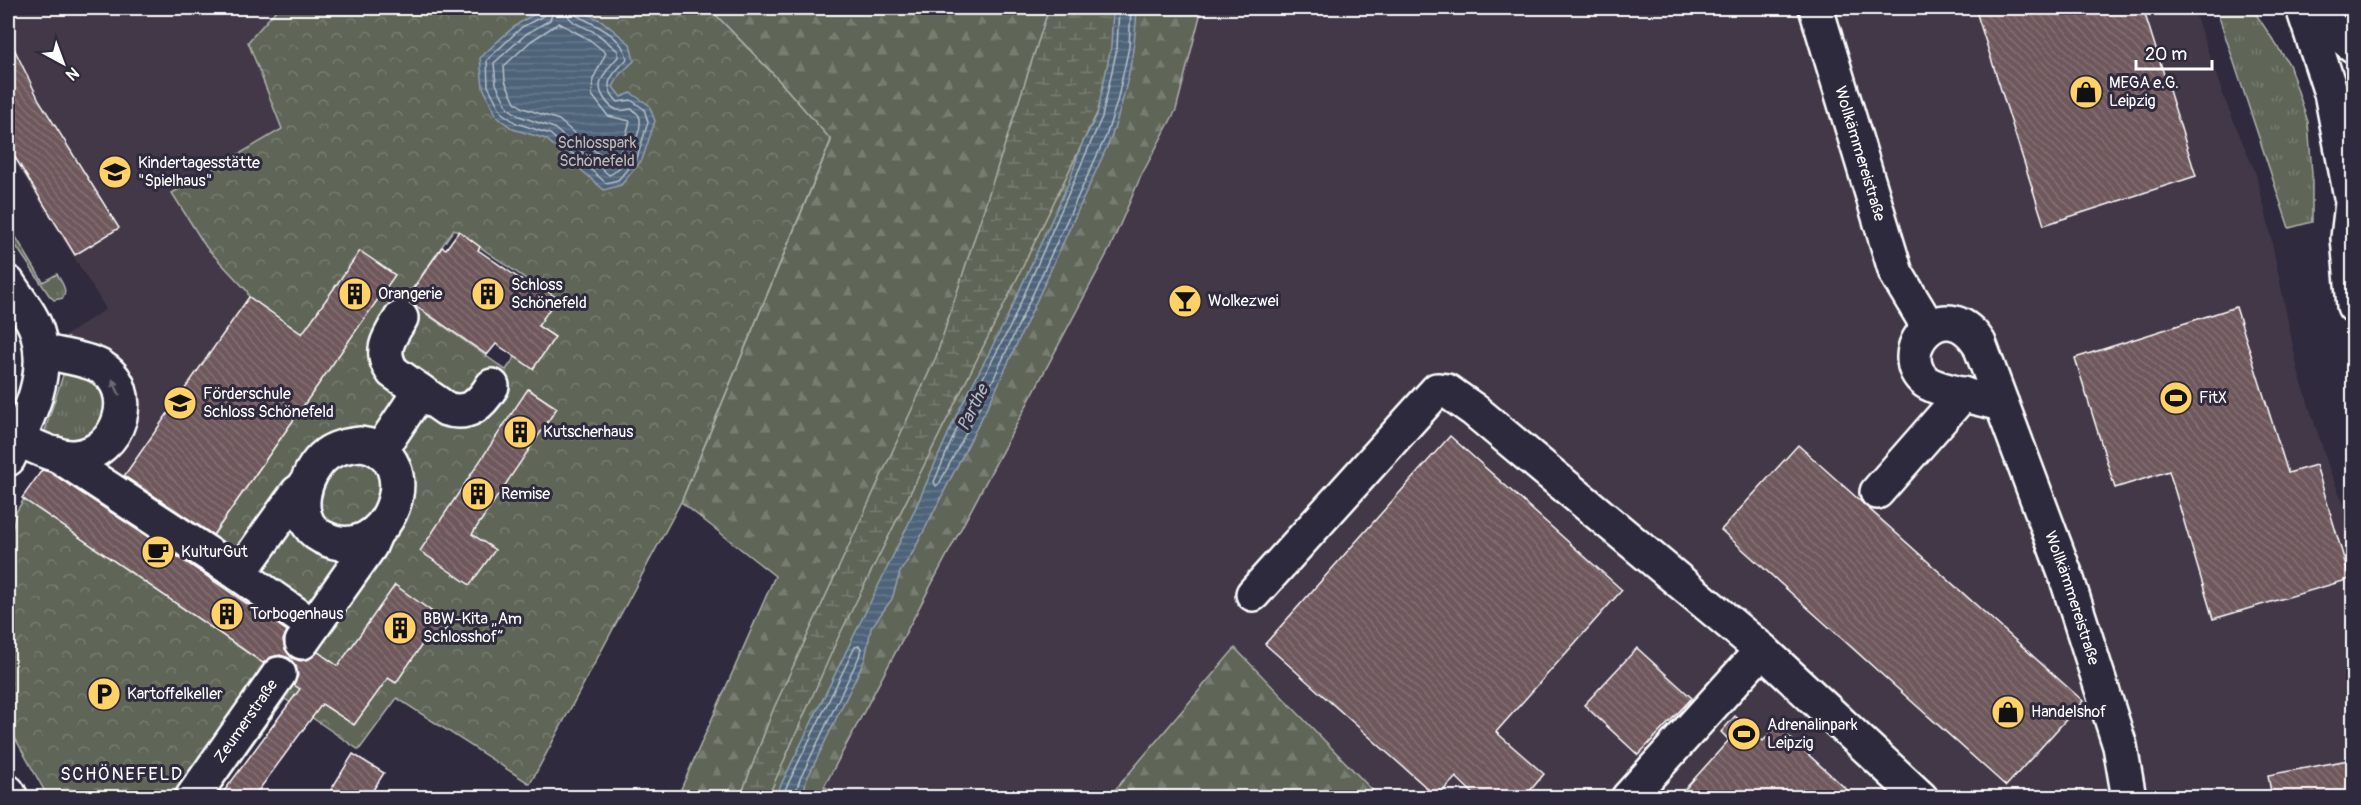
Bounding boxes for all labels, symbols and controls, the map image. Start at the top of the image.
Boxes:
north arrow [33,33,93,93]
scale bar [2136,33,2212,71]
text: 20 m [2145,43,2187,66]
text: N [61,62,83,85]
place label: MEGA e.G. Leipzig [2109,73,2179,111]
shop icon: MEGA e.G. Leipzig [2068,74,2104,110]
street label: Wollkämmereistraße [1830,84,1890,224]
park label: Schlosspark Schönefeld [557,133,637,171]
place label: Kindertagesstätte "Spielhaus" [138,153,260,191]
school or university icon: Kindertagesstätte "Spielhaus" [97,154,133,190]
place label: Schloss Schönefeld [511,275,587,313]
building icon: Orangerie [337,276,373,312]
building icon: Schloss Schönefeld [470,276,506,312]
bar icon: Wolkezwei [1167,283,1203,319]
place label: Orangerie [378,284,442,304]
place label: Wolkezwei [1208,291,1279,311]
one-way arrow [111,378,121,396]
water label: Parthe [952,379,995,435]
sports icon: FitX [2158,380,2194,416]
place label: Förderschule Schloss Schönefeld [203,384,334,422]
school or university icon: Förderschule Schloss Schönefeld [162,385,198,421]
place label: FitX [2199,388,2227,408]
building icon: Kutscherhaus [502,414,538,450]
place label: Kutscherhaus [543,422,633,442]
building icon: Remise [460,476,496,512]
place label: Remise [501,484,550,504]
street label: Wollkämmereistraße [2040,528,2104,668]
cafe icon: KulturGut [140,534,176,570]
place label: KulturGut [181,542,248,562]
building icon: Torbogenhaus [209,596,245,632]
place label: Torbogenhaus [250,604,343,624]
place label: BBW-Kita „Am Schlosshof“ [423,609,522,647]
building icon: BBW-Kita „Am Schlosshof“ [382,610,418,646]
street label: Zeumerstraße [210,675,282,767]
parking icon: Kartoffelkeller [86,676,122,712]
place label: Kartoffelkeller [127,684,223,704]
shop icon: Handelshof [1990,694,2026,730]
place label: Handelshof [2031,702,2107,722]
place label: Adrenalinpark Leipzig [1767,715,1858,753]
sports icon: Adrenalinpark Leipzig [1726,716,1762,752]
district label: SCHÖNEFELD [60,763,184,786]

